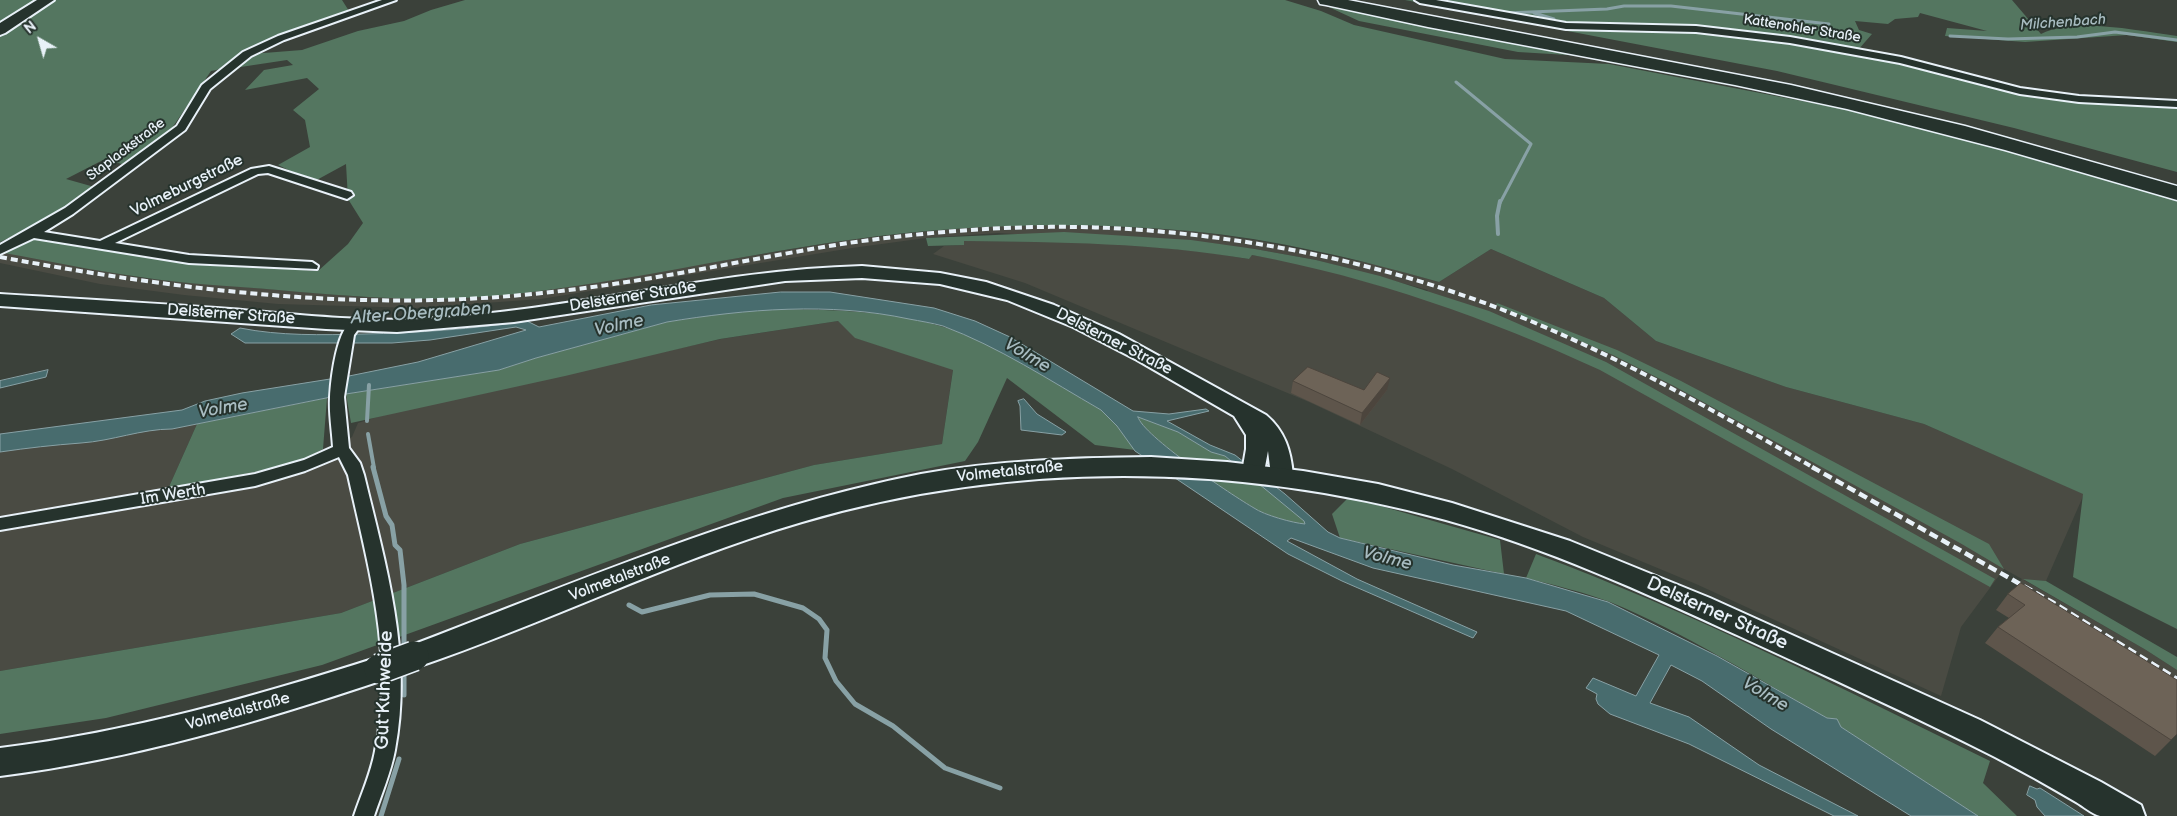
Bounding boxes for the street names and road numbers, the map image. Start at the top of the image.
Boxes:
street label: Kattenohler Straße [1742,11,1862,47]
street label: Staplackstraße [84,115,168,185]
street label: Volmeburgstraße [128,151,246,221]
street label: Delsterner Straße [568,277,698,317]
street label: Delsterner Straße [166,301,296,329]
street label: Delsterner Straße [1053,304,1175,380]
street label: Volmetalstraße [956,457,1064,487]
street label: Im Werth [139,480,207,510]
street label: Volmetalstraße [567,550,673,606]
street label: Delsterner Straße [1643,573,1791,655]
street label: Gut Kuhweide [372,630,398,750]
street label: Volmetalstraße [184,689,292,735]

